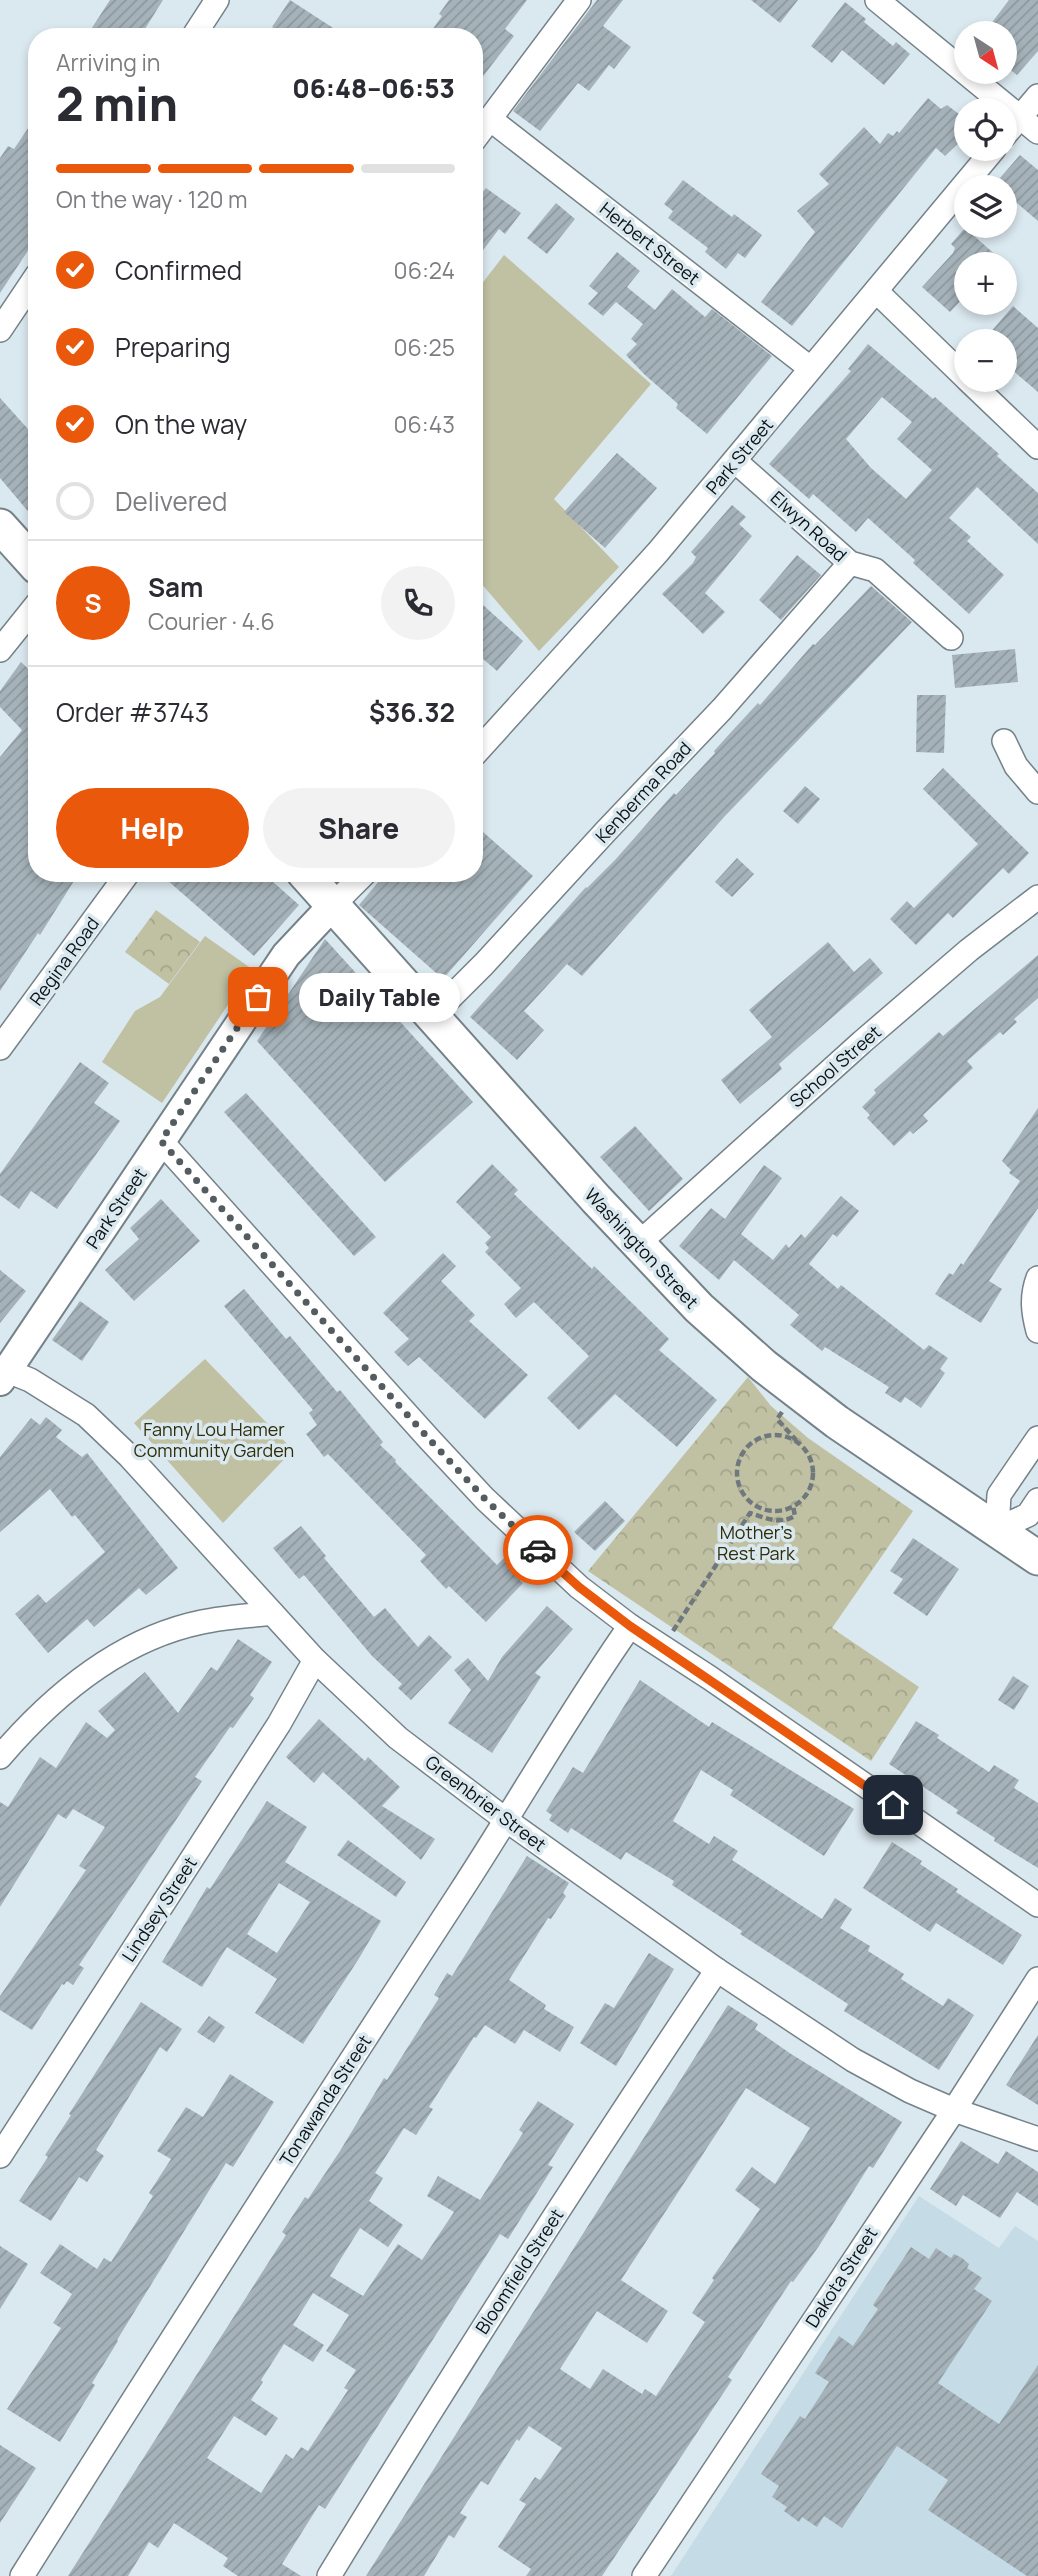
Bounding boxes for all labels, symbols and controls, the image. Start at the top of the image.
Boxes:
north arrow [954,21,1017,84]
map controls [954,21,1017,392]
text: Arriving in [56,46,161,78]
text: 06:48–06:53 [292,70,455,106]
text: 2 min [56,72,178,135]
button: locate [954,98,1017,161]
button: layers [954,175,1017,238]
text: On the way · 120 m [56,183,248,215]
street label: Herbert Street [595,196,705,290]
icon: check [56,251,94,289]
text: Confirmed [115,252,242,288]
button: + [954,252,1017,315]
text: 06:24 [394,254,455,286]
icon: check [56,328,94,366]
text: Preparing [115,329,231,365]
button: − [954,329,1017,392]
text: 06:25 [393,331,455,363]
icon: check [56,405,94,443]
text: On the way [115,406,247,442]
text: 06:43 [394,408,455,440]
street label: Park Street [700,413,778,499]
text: Delivered [115,483,227,519]
street label: Elwyn Road [766,485,852,567]
button: phone [381,566,455,640]
text: Sam [148,569,203,605]
text: S [84,585,102,621]
text: Courier · 4.6 [148,605,275,637]
text: Order #3743 [56,694,209,730]
text: $36.32 [369,694,455,730]
street label: Kenberma Road [590,736,696,848]
button: Help [56,788,249,868]
button: Share [263,788,455,868]
street label: Regina Road [24,912,104,1010]
pin [228,967,288,1027]
callout: Daily Table [300,972,461,1021]
icon: bag [239,978,277,1016]
text: Daily Table [318,981,441,1013]
street label: School Street [784,1020,886,1112]
street label: Park Street [80,1163,152,1253]
street label: Washington Street [580,1183,704,1313]
park label: Fanny Lou Hamer Community Garden [134,1417,294,1462]
courier [503,1515,573,1585]
park label: Mother’s Rest Park [717,1520,796,1565]
icon: car [519,1531,557,1569]
street label: Greenbrier Street [421,1750,551,1856]
pin [863,1775,923,1835]
icon: home [874,1786,912,1824]
street label: Lindsey Street [116,1852,202,1966]
street label: Tonawanda Street [274,2030,376,2170]
street label: Bloomfield Street [470,2204,568,2338]
street label: Dakota Street [800,2222,882,2332]

